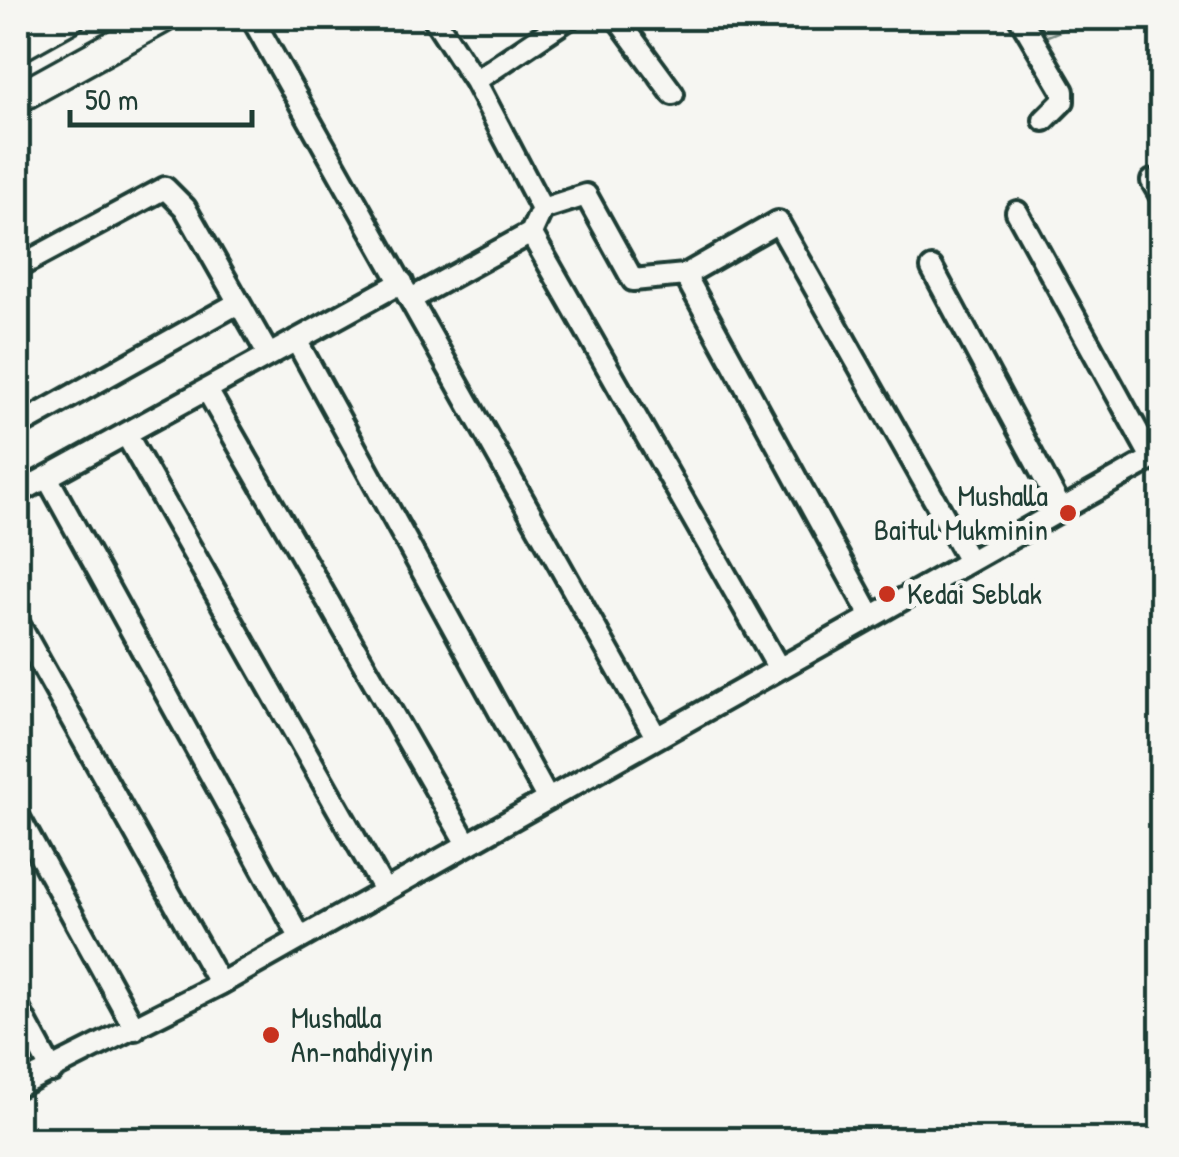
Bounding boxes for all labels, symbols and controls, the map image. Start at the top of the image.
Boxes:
scale bar [70,65,252,127]
text: 50 m [85,79,138,119]
place label: Mushalla Baitul Mukminin [874,475,1048,549]
marker: Mushalla Baitul Mukminin [1057,502,1079,524]
place label: Kedai Seblak [907,573,1042,613]
marker: Kedai Seblak [876,583,898,605]
place label: Mushalla An-nahdiyyin [291,997,433,1071]
marker: Mushalla An-nahdiyyin [260,1024,282,1046]

